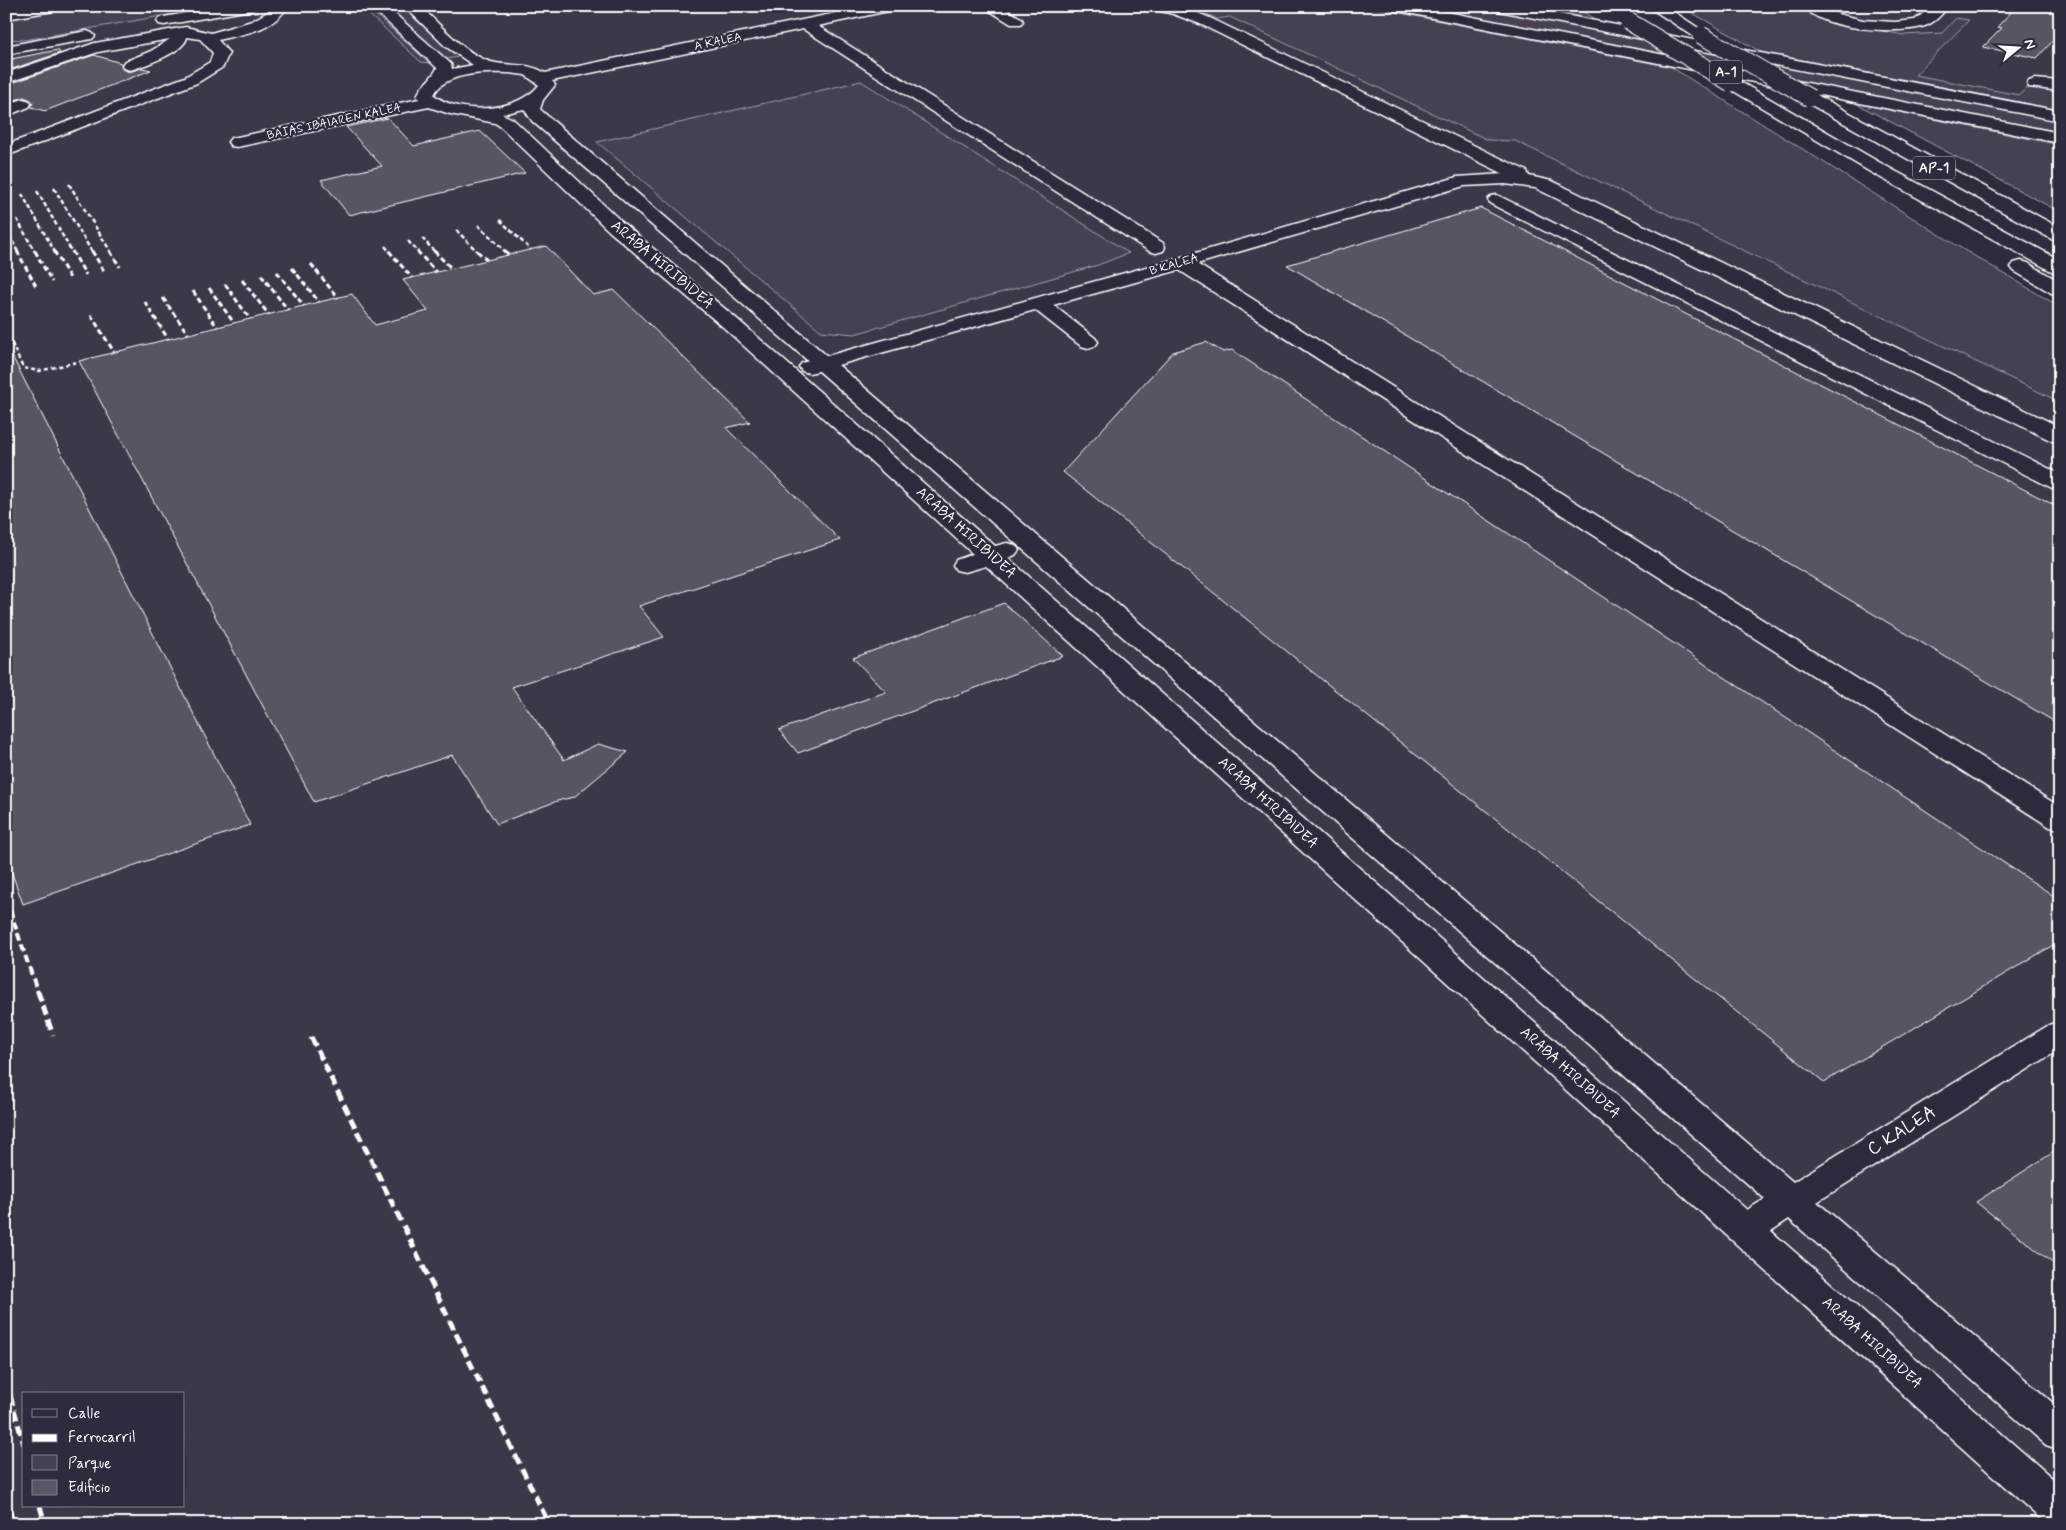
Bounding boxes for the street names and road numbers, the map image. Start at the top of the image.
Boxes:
street label: A KALEA [693,29,743,55]
road number: A-1 [1710,61,1742,84]
street label: BAIAS IBAIAREN KALEA [266,100,402,144]
road number: AP-1 [1913,156,1955,180]
street label: ARABA HIRIBIDEA [606,216,718,314]
street label: B KALEA [1148,250,1200,280]
street label: ARABA HIRIBIDEA [912,483,1020,583]
street label: ARABA HIRIBIDEA [1214,753,1322,853]
street label: ARABA HIRIBIDEA [1516,1023,1624,1123]
street label: C KALEA [1863,1100,1941,1162]
street label: ARABA HIRIBIDEA [1818,1293,1926,1393]

